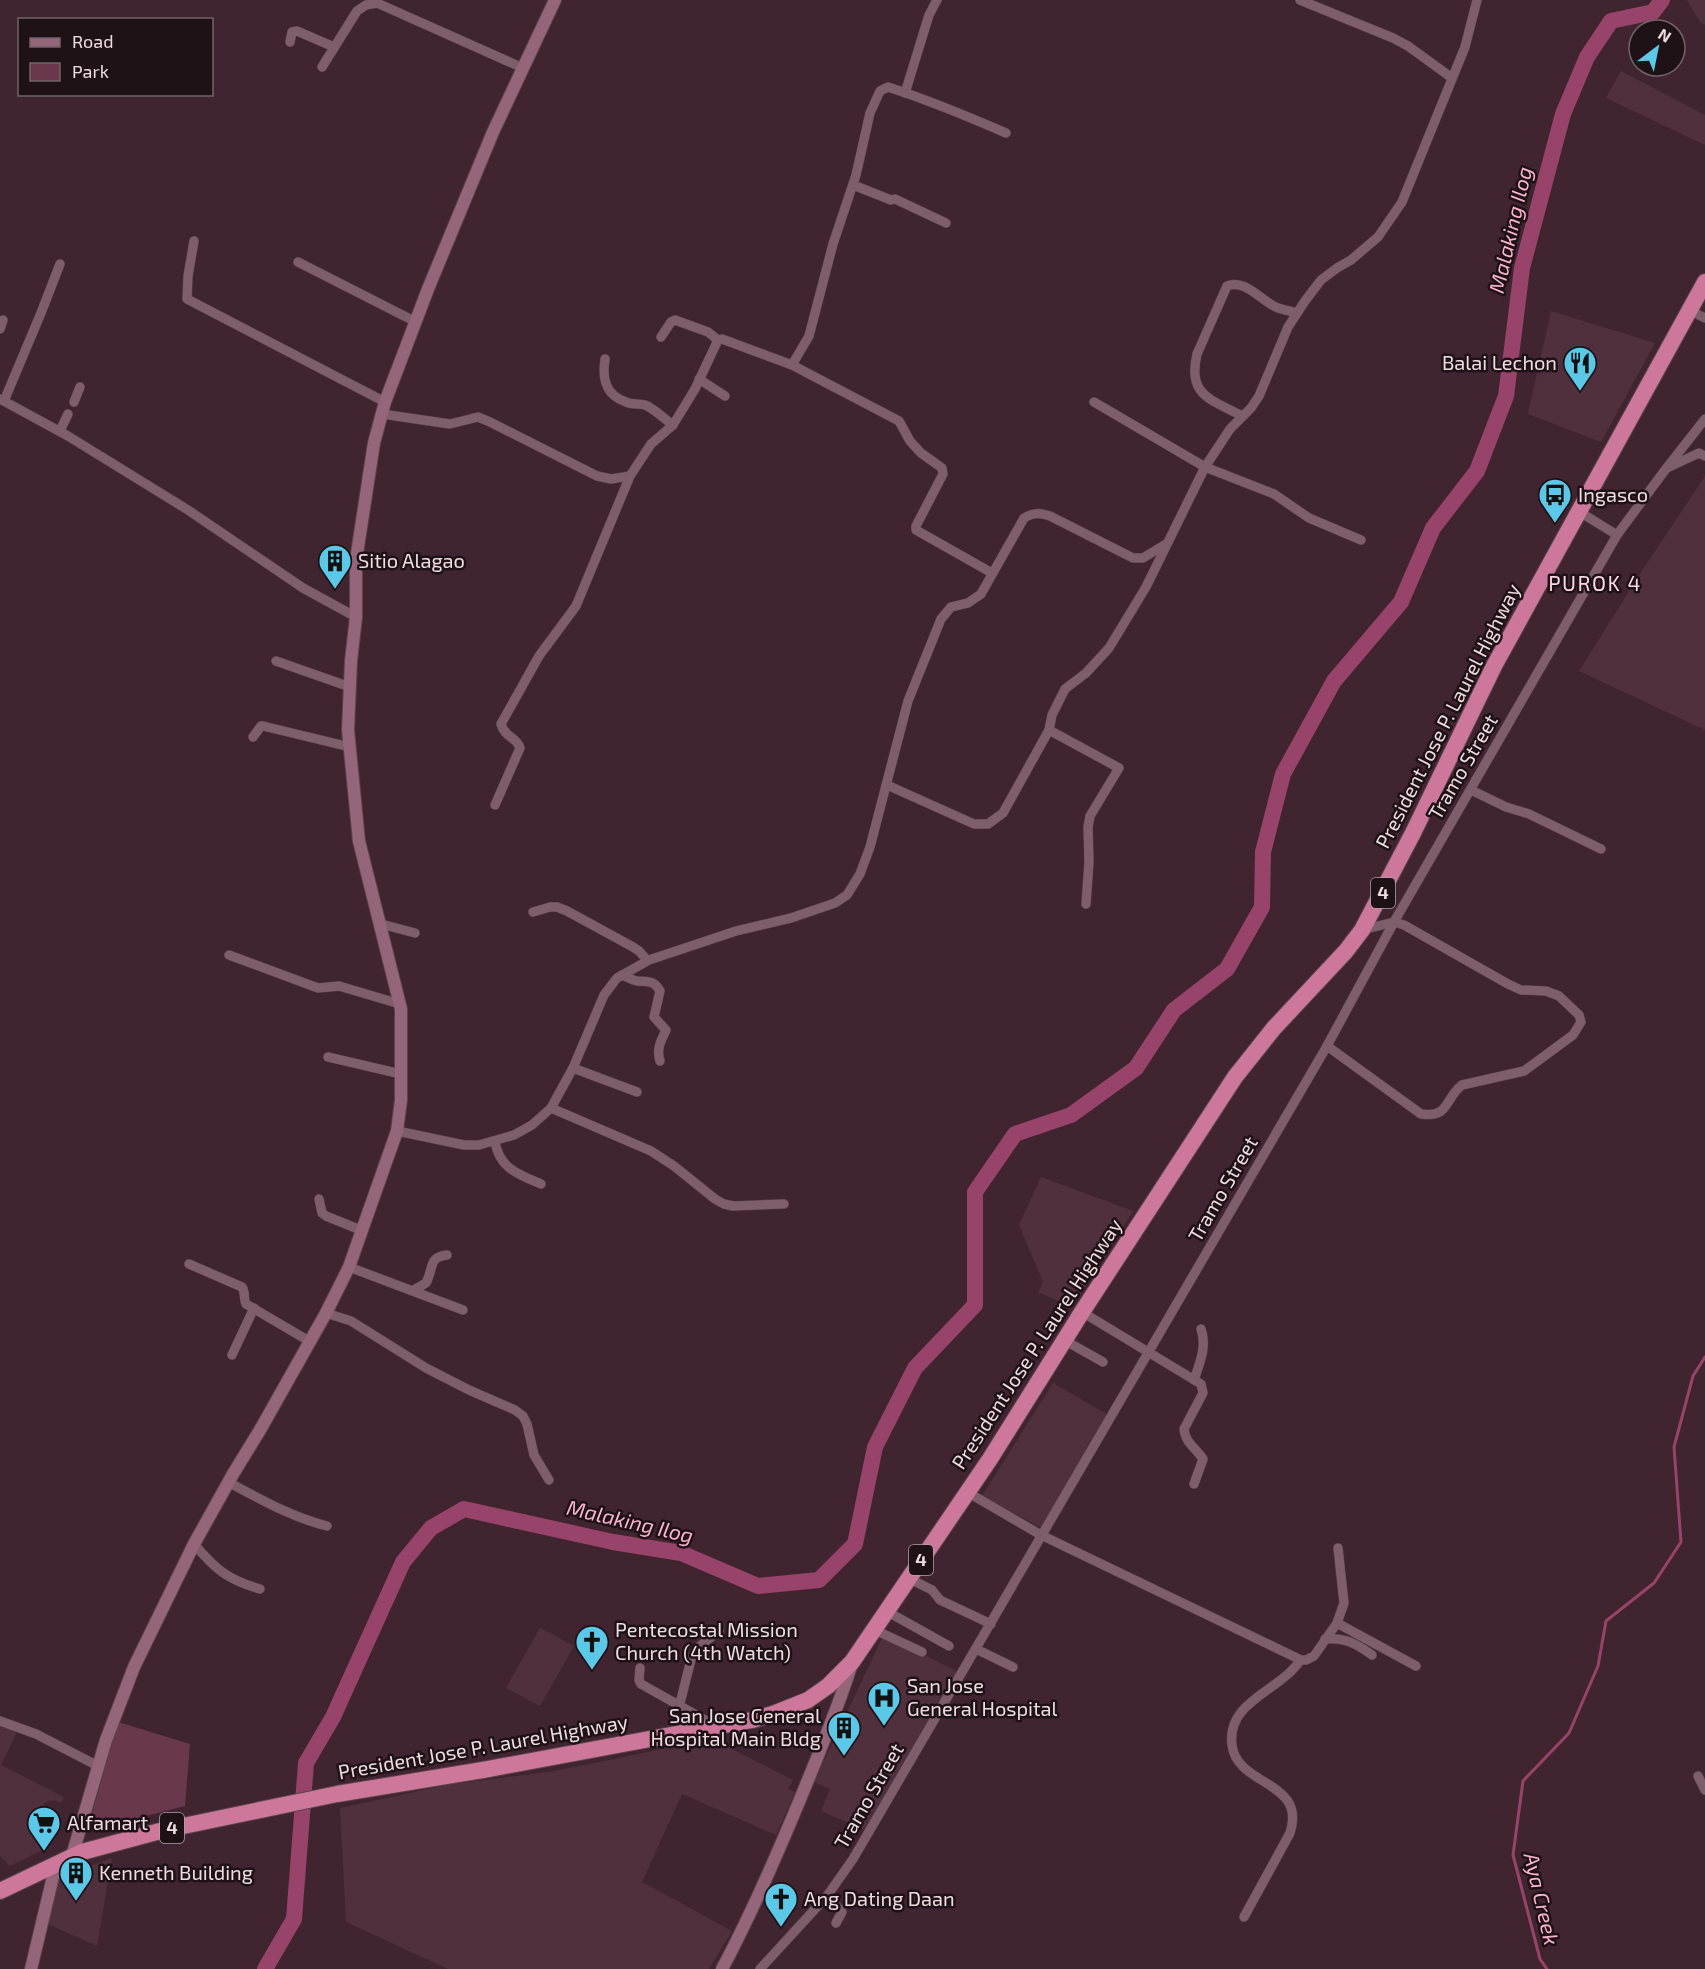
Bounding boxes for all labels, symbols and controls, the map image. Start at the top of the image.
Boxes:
legend [18,18,213,96]
north arrow [1627,18,1687,78]
text: N [1655,24,1675,46]
text: Road [72,30,113,52]
text: Park [72,60,109,82]
water label: Malaking Ilog [1483,164,1536,295]
restaurant icon: Balai Lechon [1562,345,1598,392]
place label: Balai Lechon [1442,350,1557,374]
bus stop icon: Ingasco [1537,477,1573,524]
place label: Ingasco [1578,482,1648,506]
building icon: Sitio Alagao [317,543,353,590]
place label: Sitio Alagao [358,548,465,572]
district label: PUROK 4 [1548,570,1642,595]
street label: President Jose P. Laurel Highway [1370,579,1525,852]
street label: Tramo Street [1422,709,1502,823]
road number: 4 [1371,878,1395,908]
street label: Tramo Street [1182,1131,1262,1245]
street label: President Jose P. Laurel Highway [946,1213,1126,1473]
water label: Malaking Ilog [565,1494,696,1547]
road number: 4 [909,1545,933,1575]
place label: Pentecostal Mission Church (4th Watch) [615,1617,798,1664]
church icon: Pentecostal Mission Church (4th Watch) [574,1624,610,1671]
place label: San Jose General Hospital [907,1673,1058,1720]
hospital icon: San Jose General Hospital [866,1680,902,1727]
place label: San Jose General Hospital Main Bldg [651,1703,821,1750]
street label: President Jose P. Laurel Highway [336,1709,630,1783]
building icon: San Jose General Hospital Main Bldg [826,1710,862,1757]
street label: Tramo Street [828,1738,908,1852]
supermarket icon: Alfamart [26,1805,62,1852]
place label: Alfamart [67,1810,148,1834]
road number: 4 [160,1813,184,1843]
water label: Aya Creek [1518,1849,1565,1948]
building icon: Kenneth Building [58,1855,94,1902]
place label: Kenneth Building [99,1860,253,1884]
church icon: Ang Dating Daan [763,1881,799,1928]
place label: Ang Dating Daan [804,1886,955,1910]

